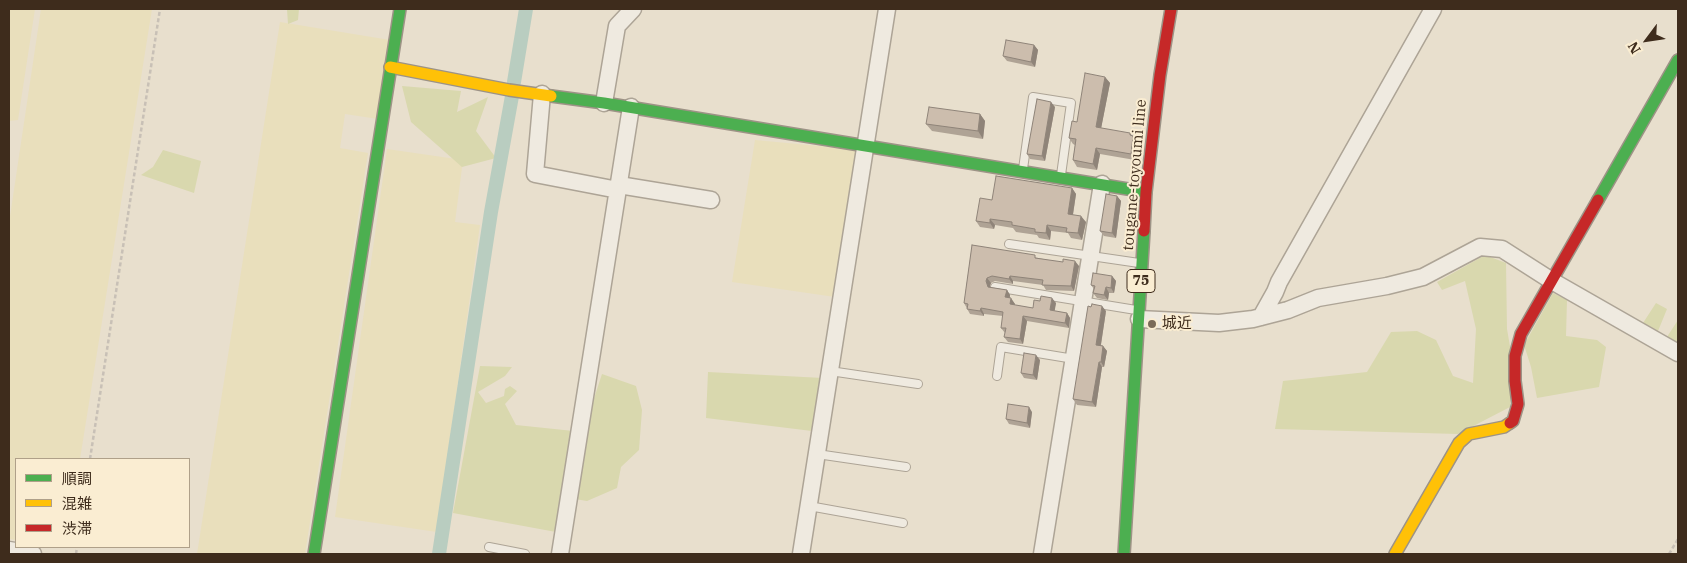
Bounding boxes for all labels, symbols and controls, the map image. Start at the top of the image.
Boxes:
north arrow [1622,15,1672,65]
text: N [1624,38,1645,57]
street label: tougane-toyoumi line [1119,99,1151,251]
road number: 75 [1127,270,1155,292]
place label: 城近 [1162,315,1192,333]
marker: 城近 [1146,318,1158,330]
legend [15,458,190,548]
text: 順調 [62,469,92,488]
text: 混雑 [62,494,92,513]
text: 渋滞 [62,519,92,538]

